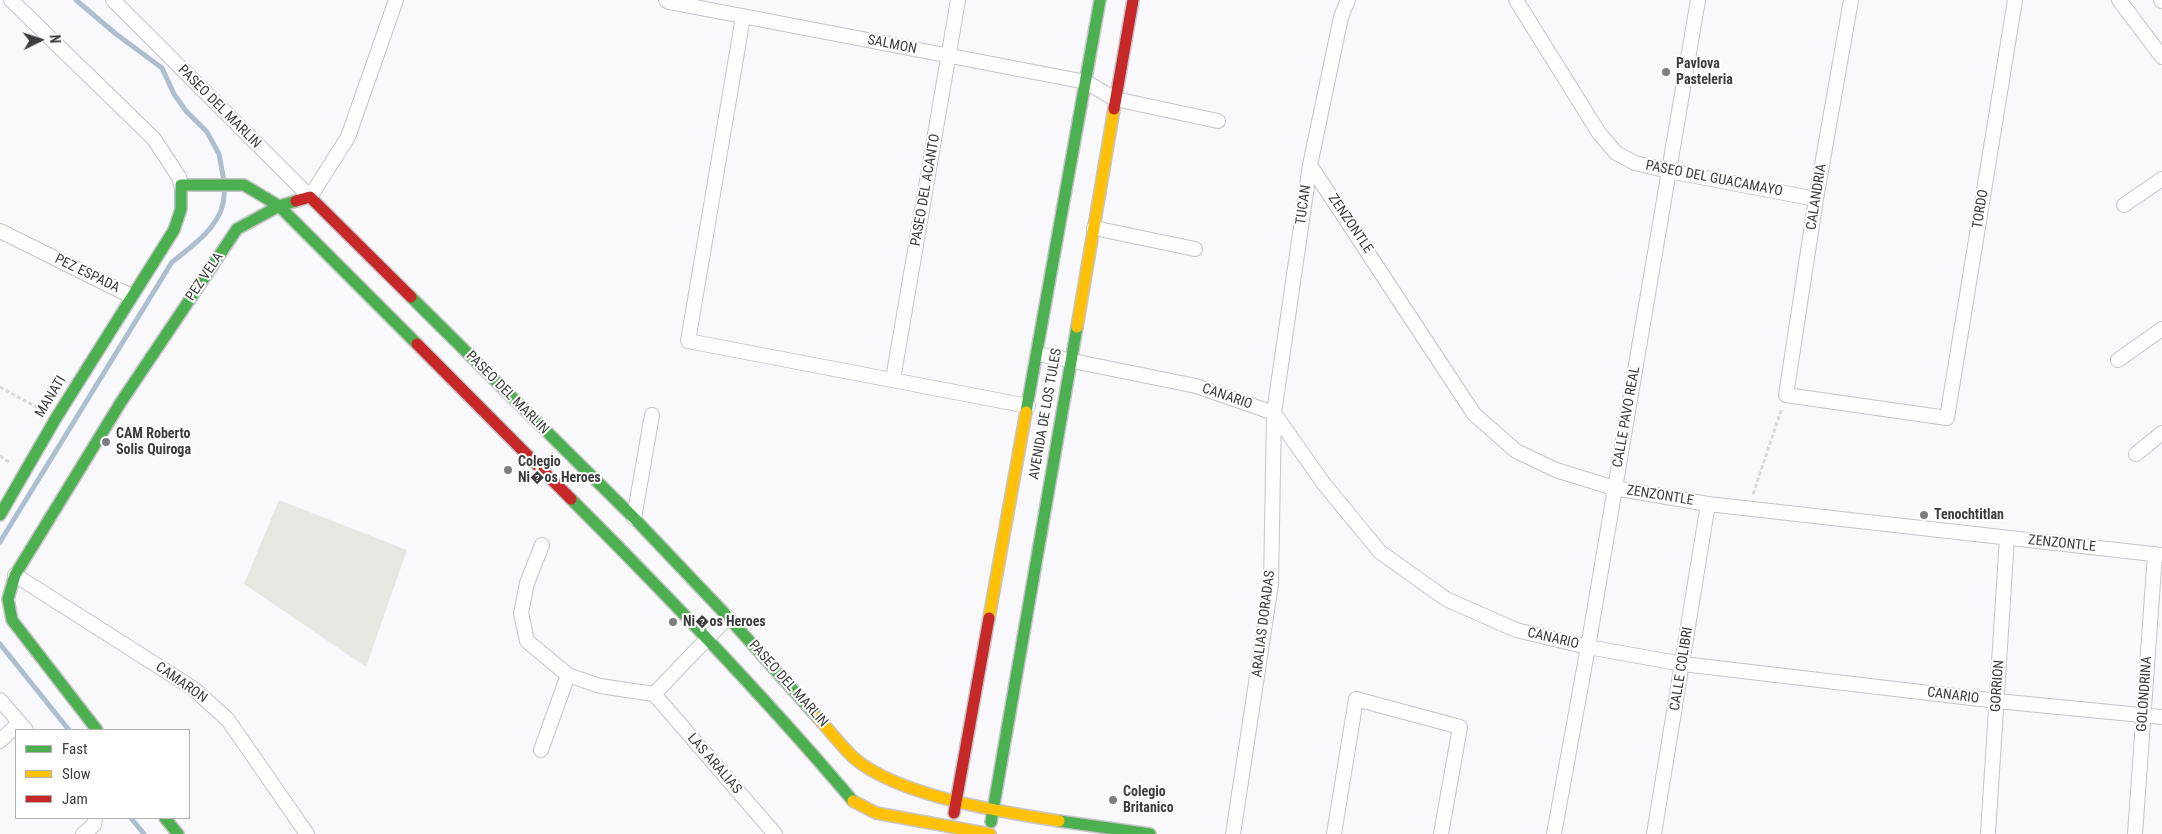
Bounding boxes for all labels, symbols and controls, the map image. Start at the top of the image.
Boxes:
north arrow [15,15,65,65]
street label: SALMON [866,32,918,58]
text: N [47,34,63,44]
place label: Pavlova Pasteleria [1676,56,1733,88]
street label: PASEO DEL MARLIN [174,62,264,152]
marker: Pavlova Pasteleria [1660,66,1672,78]
street label: PASEO DEL ACANTO [908,133,944,247]
street label: PASEO DEL GUACAMAYO [1644,157,1784,201]
street label: CALANDRIA [1803,163,1831,231]
street label: TUCAN [1293,184,1315,226]
street label: TORDO [1970,188,1992,230]
street label: ZENZONTLE [1324,191,1376,257]
street label: PEZ VELA [183,250,227,304]
street label: PEZ ESPADA [52,251,122,297]
street label: AVENIDA DE LOS TULES [1026,347,1066,481]
street label: PASEO DEL MARLIN [462,348,552,438]
street label: CALLE PAVO REAL [1610,365,1644,469]
street label: MANATI [32,373,70,421]
street label: CANARIO [1200,381,1254,413]
place label: CAM Roberto Solis Quiroga [116,426,191,458]
marker: CAM Roberto Solis Quiroga [100,436,112,448]
place label: Colegio Ni�os Heroes [518,454,601,487]
marker: Colegio Ni�os Heroes [502,464,514,476]
street label: ZENZONTLE [1625,482,1695,510]
place label: Tenochtitlan [1934,507,2004,523]
marker: Tenochtitlan [1918,509,1930,521]
street label: ZENZONTLE [2027,532,2097,556]
street label: ARALIAS DORADAS [1249,570,1279,678]
place label: Ni�os Heroes [683,614,766,630]
marker: Ni�os Heroes [667,616,679,628]
street label: CANARIO [1526,625,1580,653]
street label: CALLE COLIBRI [1667,626,1697,712]
street label: PASEO DEL MARLIN [745,637,831,731]
street label: GOLONDRINA [2134,656,2156,732]
street label: CAMARON [152,659,210,707]
street label: GORRION [1988,659,2008,713]
street label: CANARIO [1926,684,1980,708]
legend [15,729,190,819]
street label: LAS ARALIAS [683,730,745,798]
text: Fast [62,740,87,758]
text: Slow [62,765,91,783]
place label: Colegio Britanico [1123,784,1174,816]
text: Jam [62,790,88,808]
marker: Colegio Britanico [1107,794,1119,806]

